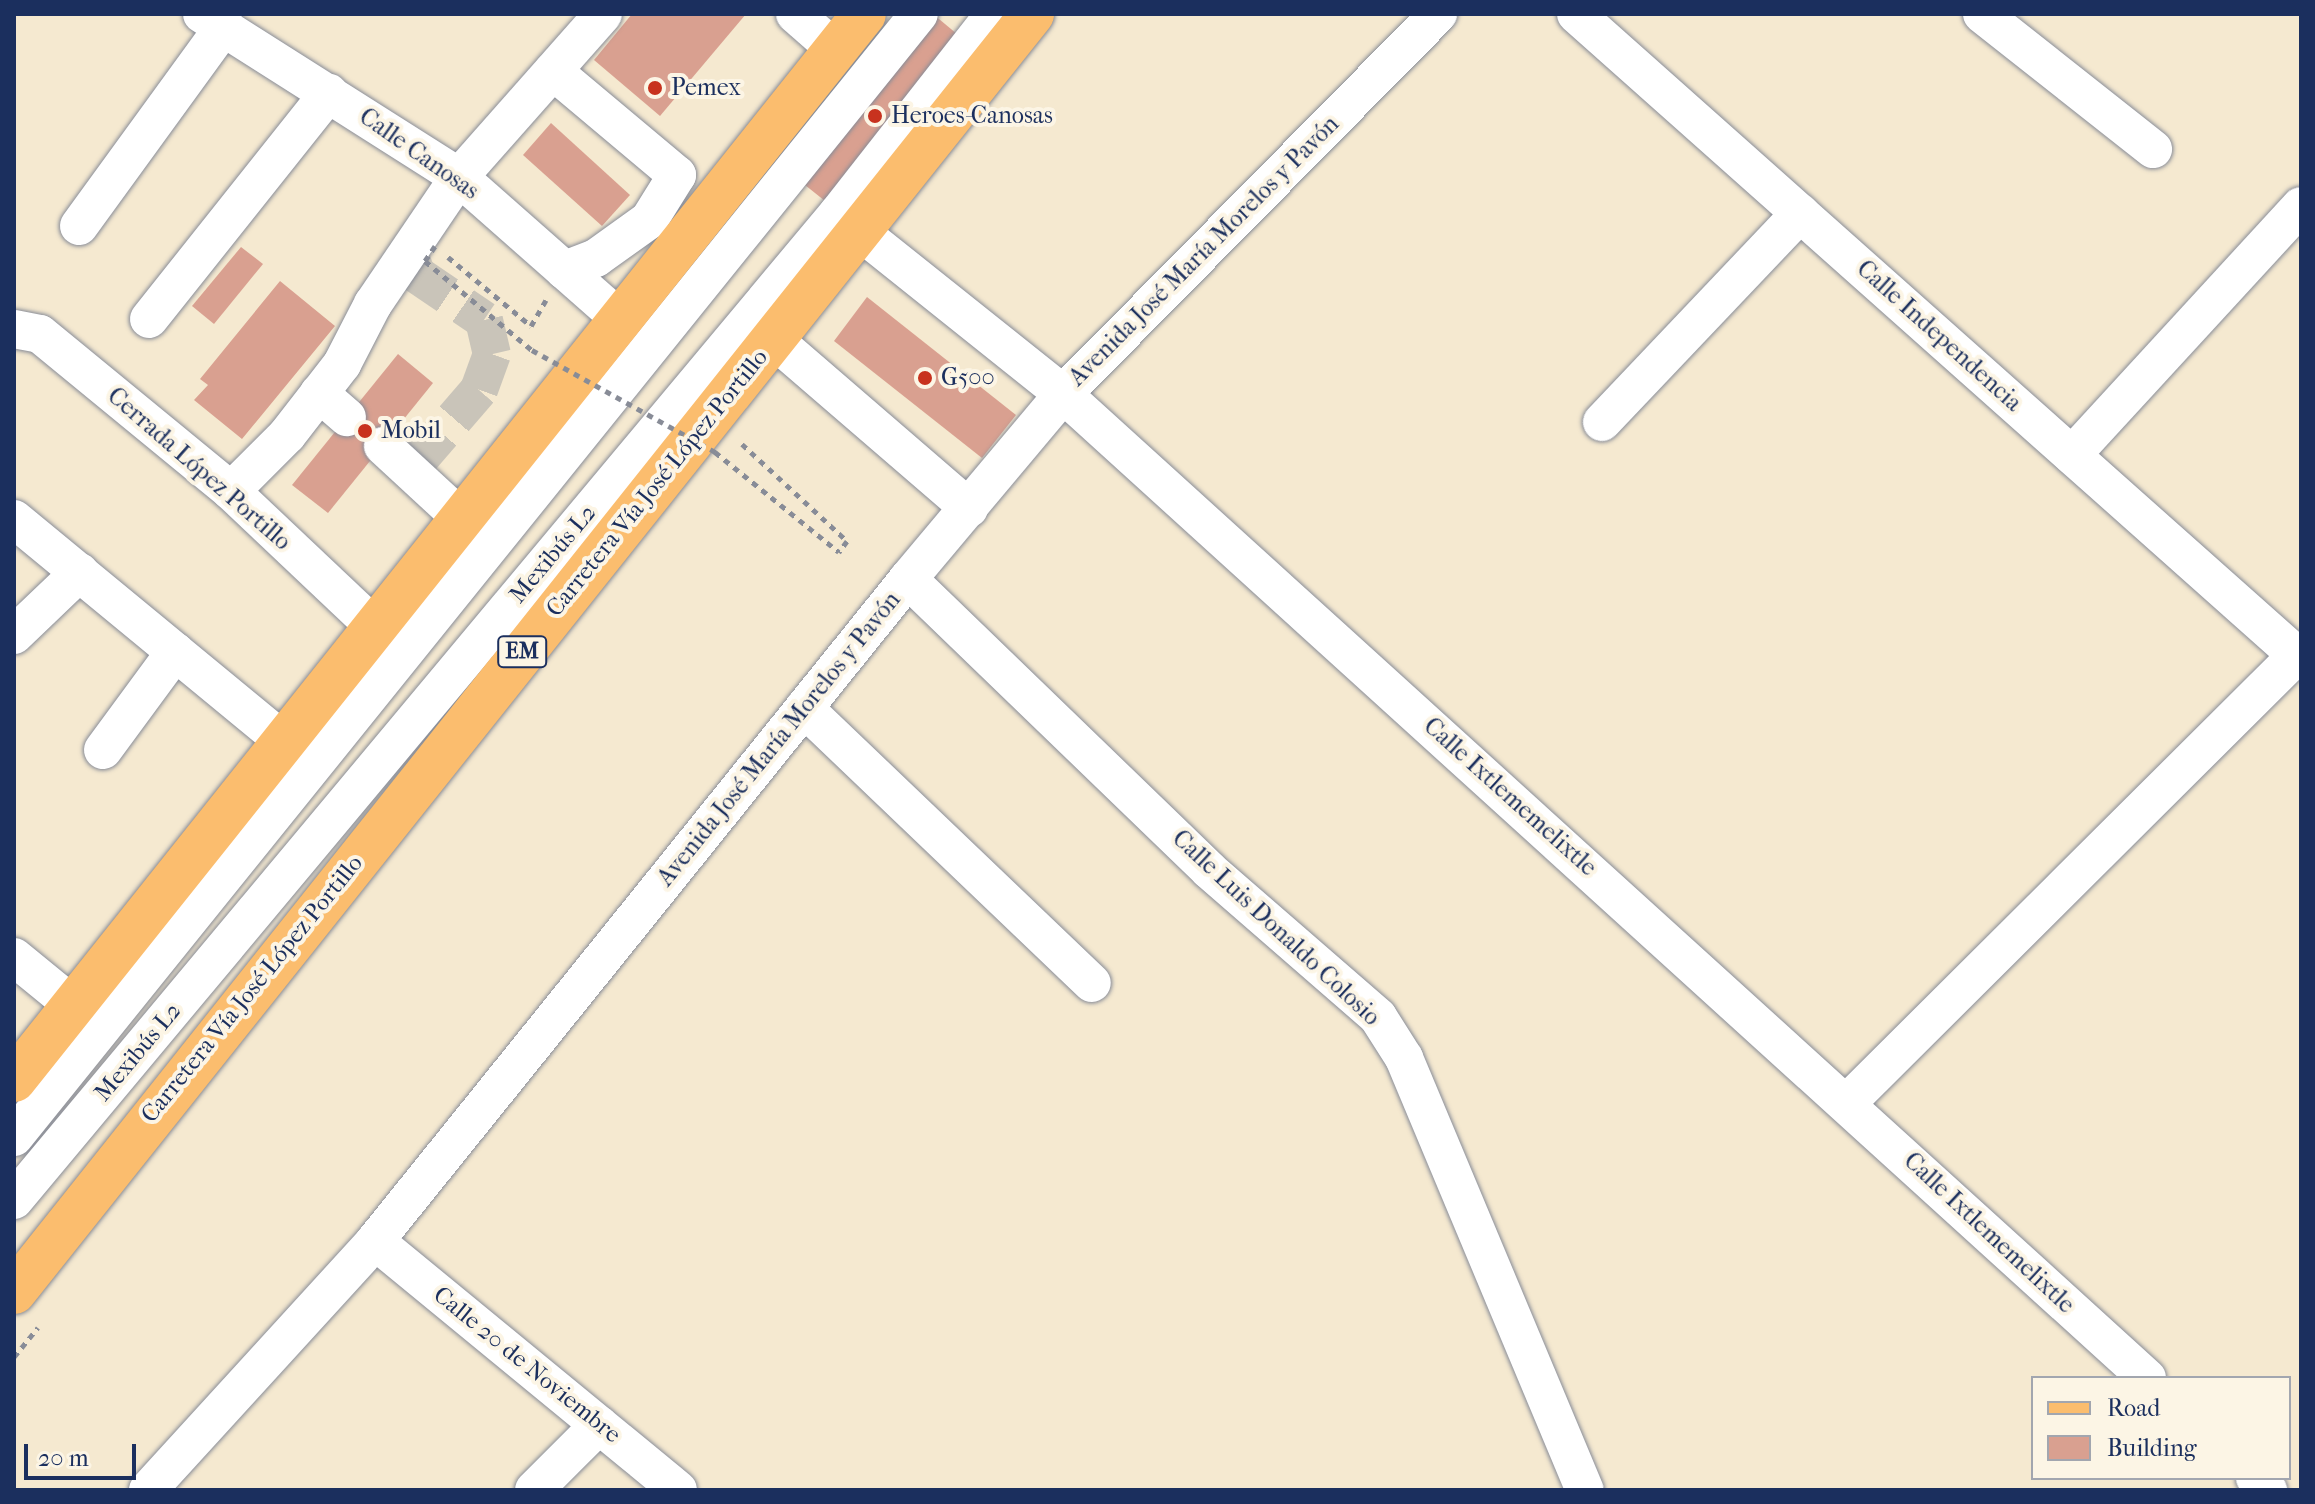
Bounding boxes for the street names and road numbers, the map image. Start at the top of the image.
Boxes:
street label: Calle Canosas [354,102,484,206]
street label: Avenida José María Morelos y Pavón [1063,110,1345,392]
street label: Calle Independencia [1851,254,2027,418]
street label: Carretera Vía José López Portillo [540,343,774,623]
street label: Cerrada López Portillo [101,382,297,556]
street label: Mexibús L2 [504,499,602,609]
street label: Avenida José María Morelos y Pavón [651,586,907,892]
road number: EM [496,634,548,670]
street label: Calle Ixtlememelixtle [1418,712,1602,882]
street label: Calle Luis Donaldo Colosio [1166,824,1386,1032]
street label: Carretera Vía José López Portillo [135,849,369,1129]
street label: Mexibús L2 [89,997,187,1107]
street label: Calle Ixtlememelixtle [1898,1147,2080,1319]
street label: Calle 20 de Noviembre [428,1281,626,1449]

